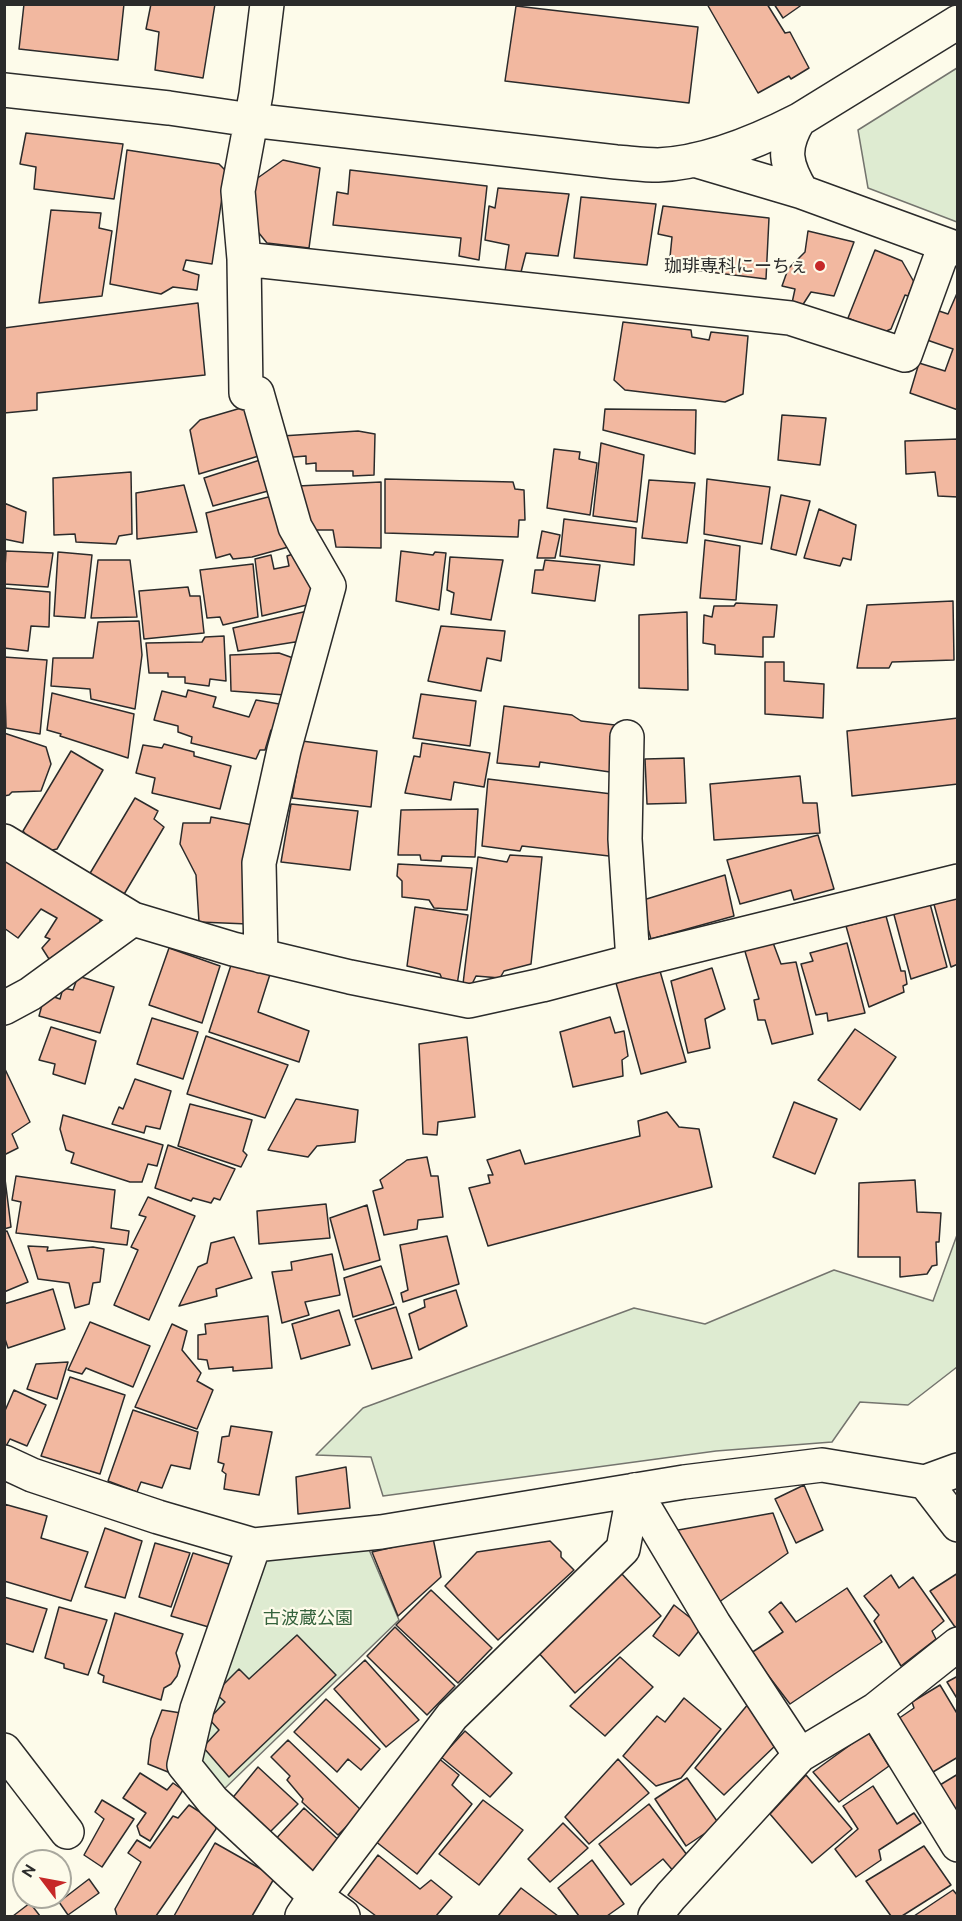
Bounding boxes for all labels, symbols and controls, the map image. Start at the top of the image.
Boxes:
place label: 珈琲専科にーちぇ [664,255,808,277]
marker: 珈琲専科にーちぇ [813,259,827,273]
park label: 古波蔵公園 [263,1607,353,1629]
north arrow [12,1849,72,1909]
text: N [18,1861,39,1880]

